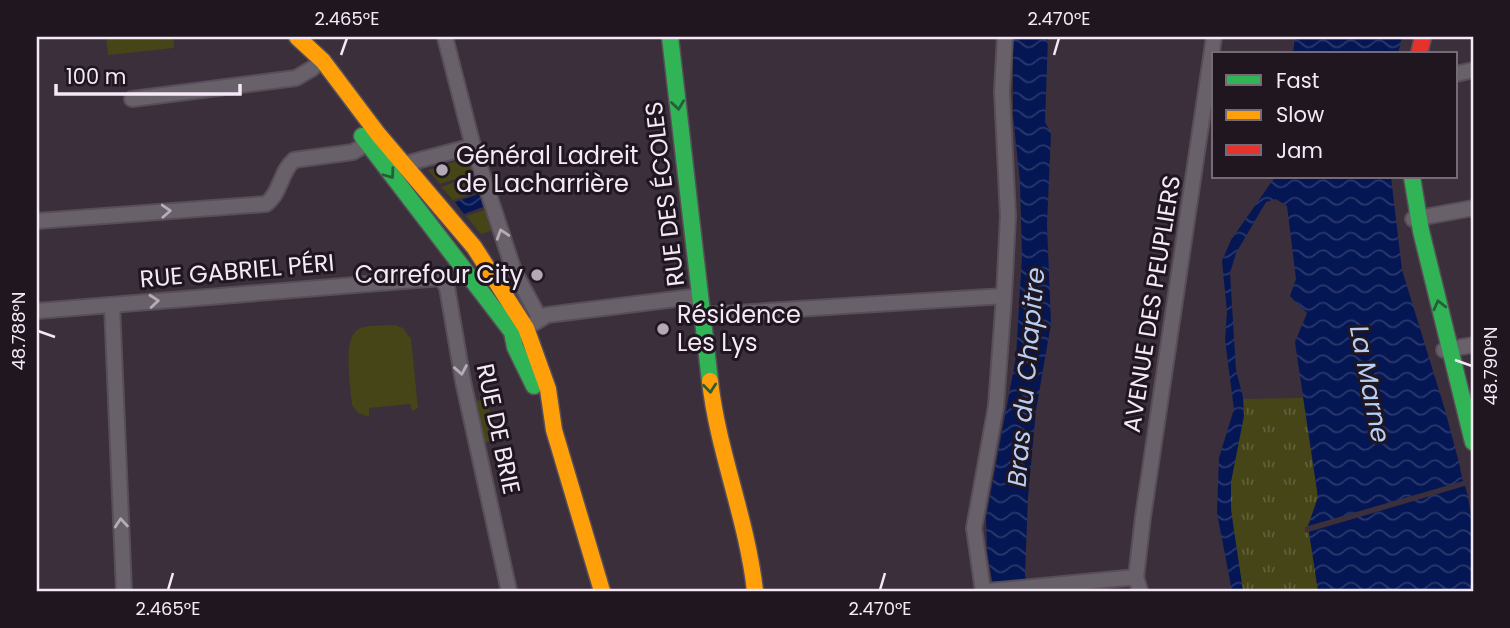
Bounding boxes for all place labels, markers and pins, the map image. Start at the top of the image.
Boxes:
place label: Général Ladreit de Lacharrière [456,139,639,200]
marker: Général Ladreit de Lacharrière [434,162,450,178]
place label: Carrefour City [355,258,523,291]
marker: Carrefour City [529,267,545,283]
place label: Résidence Les Lys [677,298,801,359]
marker: Résidence Les Lys [655,321,671,337]

